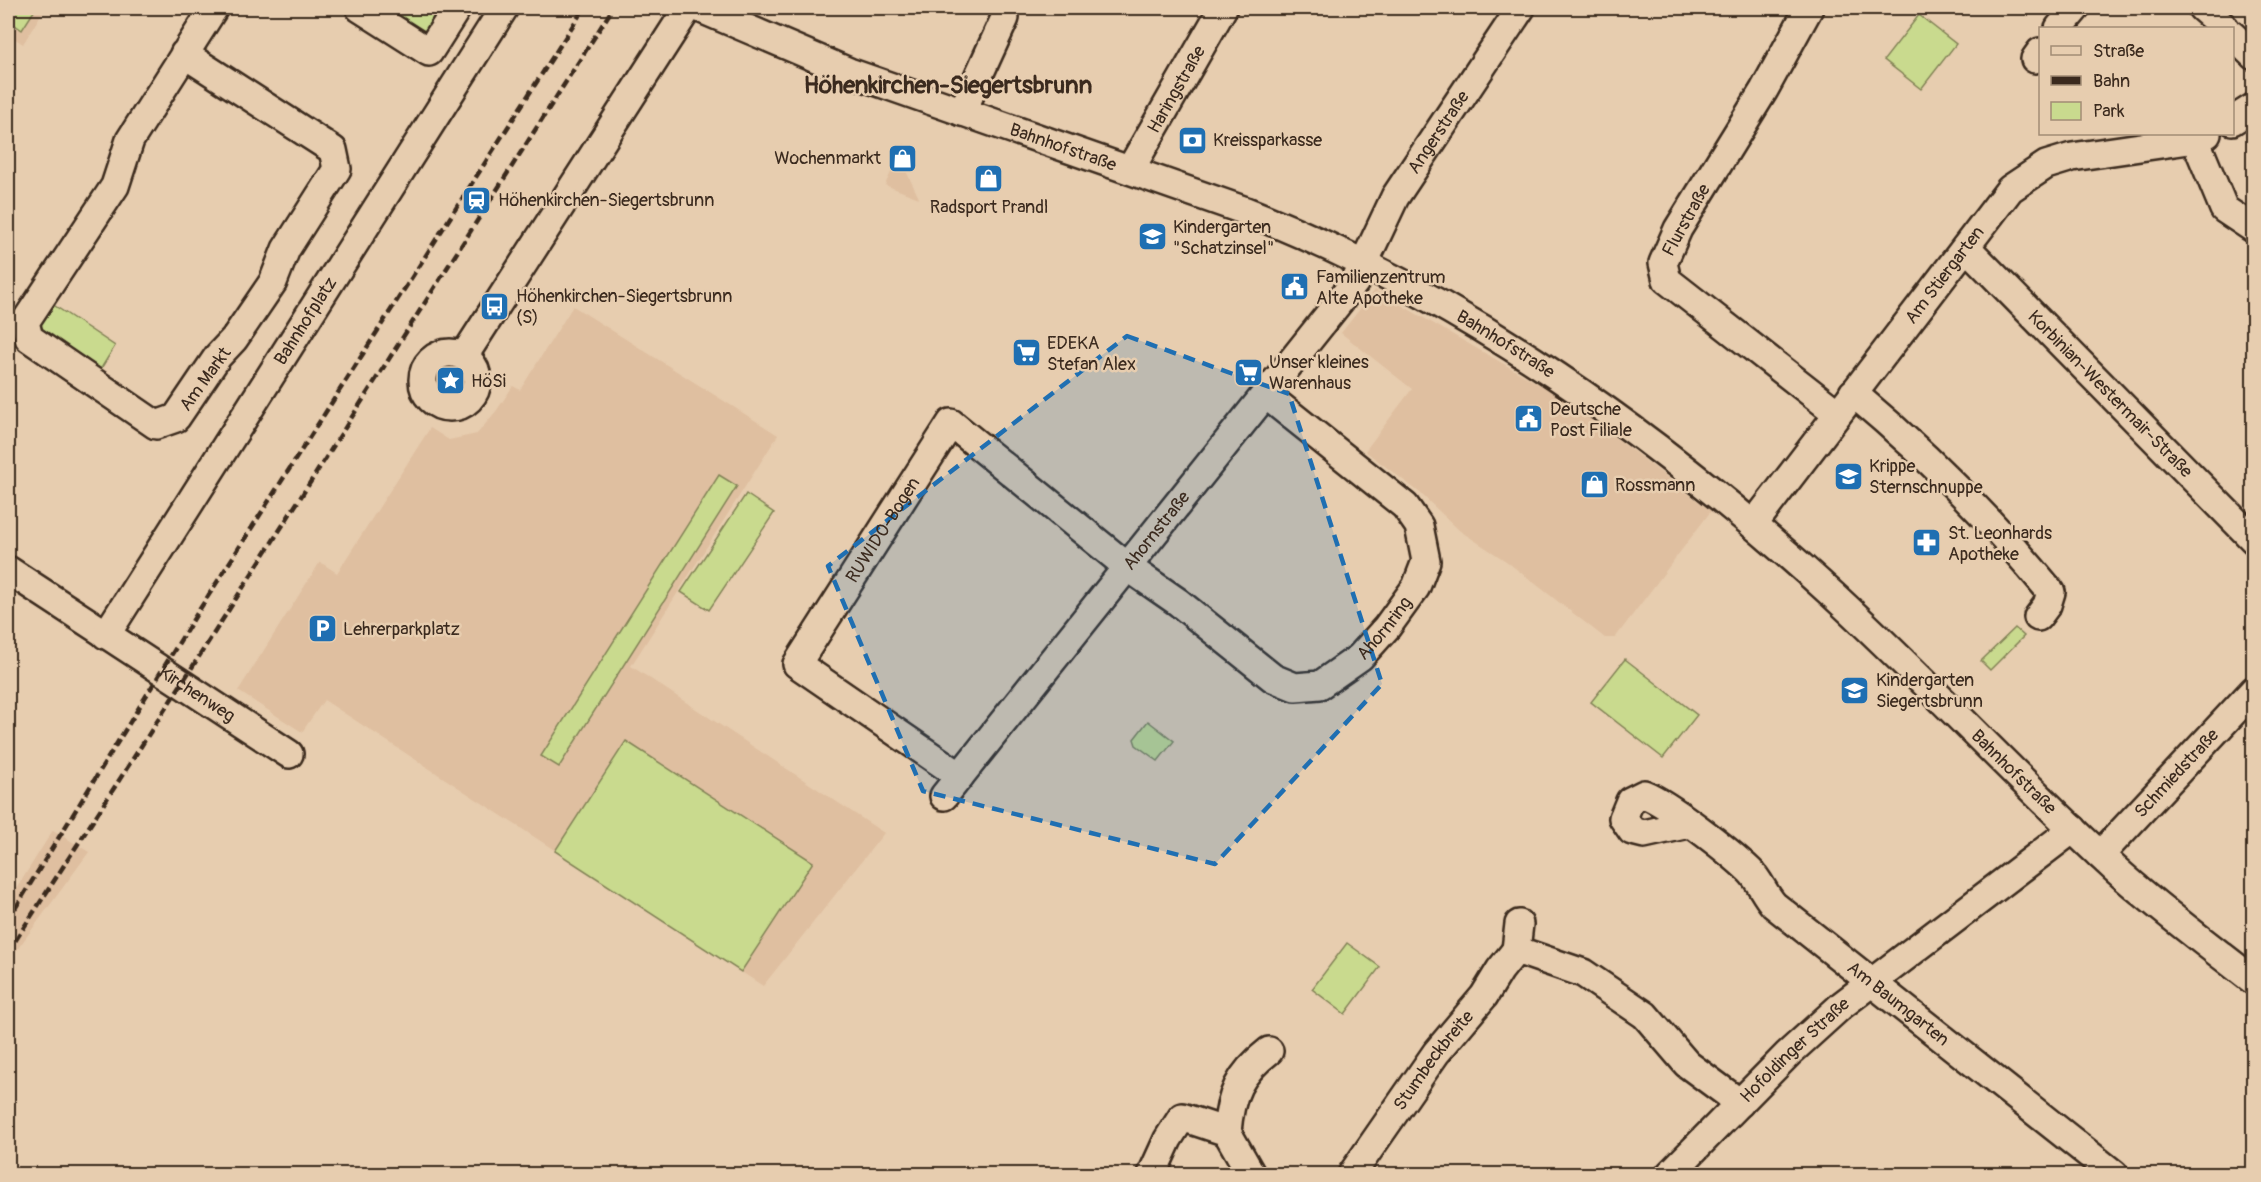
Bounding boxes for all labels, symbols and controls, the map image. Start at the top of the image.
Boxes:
legend [2039,27,2234,135]
text: Straße [2093,40,2144,63]
street label: Haringstraße [1143,42,1211,138]
text: Bahn [2093,70,2130,93]
district label: Höhenkirchen-Siegertsbrunn [804,71,1092,100]
street label: Angerstraße [1403,86,1475,178]
text: Park [2093,100,2125,123]
street label: Bahnhofstraße [1007,118,1120,177]
bank icon: Kreissparkasse [1176,124,1208,156]
place label: Kreissparkasse [1213,129,1322,152]
shop icon: Wochenmarkt [886,142,918,174]
place label: Wochenmarkt [774,147,882,170]
shop icon: Radsport Prandl [973,162,1005,194]
street label: Flurstraße [1657,180,1716,261]
station icon: Höhenkirchen-Siegertsbrunn [461,184,493,216]
place label: Höhenkirchen-Siegertsbrunn [498,189,714,212]
place label: Radsport Prandl [930,196,1048,219]
place label: Kindergarten "Schatzinsel" [1173,216,1274,260]
school or university icon: Kindergarten "Schatzinsel" [1136,221,1168,253]
street label: Am Stiergarten [1900,222,1990,329]
place label: Familienzentrum Alte Apotheke [1316,266,1446,310]
public building icon: Familienzentrum Alte Apotheke [1279,271,1311,303]
street label: Bahnhofplatz [269,273,342,370]
place label: Höhenkirchen-Siegertsbrunn (S) [516,285,732,329]
bus stop icon: Höhenkirchen-Siegertsbrunn (S) [479,290,511,322]
street label: Bahnhofstraße [1452,305,1559,384]
street label: Korbinian-Westermair-Straße [2023,306,2197,483]
place label: EDEKA Stefan Alex [1047,332,1136,376]
supermarket icon: EDEKA Stefan Alex [1010,337,1042,369]
street label: Am Markt [174,342,237,416]
place label: Unser kleines Warenhaus [1269,351,1369,395]
supermarket icon: Unser kleines Warenhaus [1232,356,1264,388]
place icon: HöSi [434,365,466,397]
place label: HöSi [471,370,506,393]
place label: Deutsche Post Filiale [1550,398,1632,442]
public building icon: Deutsche Post Filiale [1513,403,1545,435]
place label: Krippe Sternschnuppe [1869,455,1983,499]
school or university icon: Krippe Sternschnuppe [1832,460,1864,492]
shop icon: Rossmann [1578,469,1610,501]
street label: RUWIDO-Bogen [841,473,925,587]
place label: Rossmann [1615,474,1695,497]
street label: Ahornstraße [1118,486,1195,575]
place label: St. Leonhards Apotheke [1948,522,2052,566]
pharmacy icon: St. Leonhards Apotheke [1911,527,1943,559]
street label: Ahornring [1352,592,1417,665]
parking icon: Lehrerparkplatz [306,613,338,645]
place label: Lehrerparkplatz [343,618,460,641]
street label: Kirchenweg [154,661,239,728]
place label: Kindergarten Siegertsbrunn [1876,669,1983,713]
school or university icon: Kindergarten Siegertsbrunn [1839,674,1871,706]
street label: Schmiedstraße [2130,724,2224,823]
street label: Bahnhofstraße [1966,725,2061,820]
street label: Am Baumgarten [1842,956,1954,1051]
street label: Hofoldinger Straße [1735,992,1854,1108]
street label: Stumbeckbreite [1389,1006,1479,1115]

